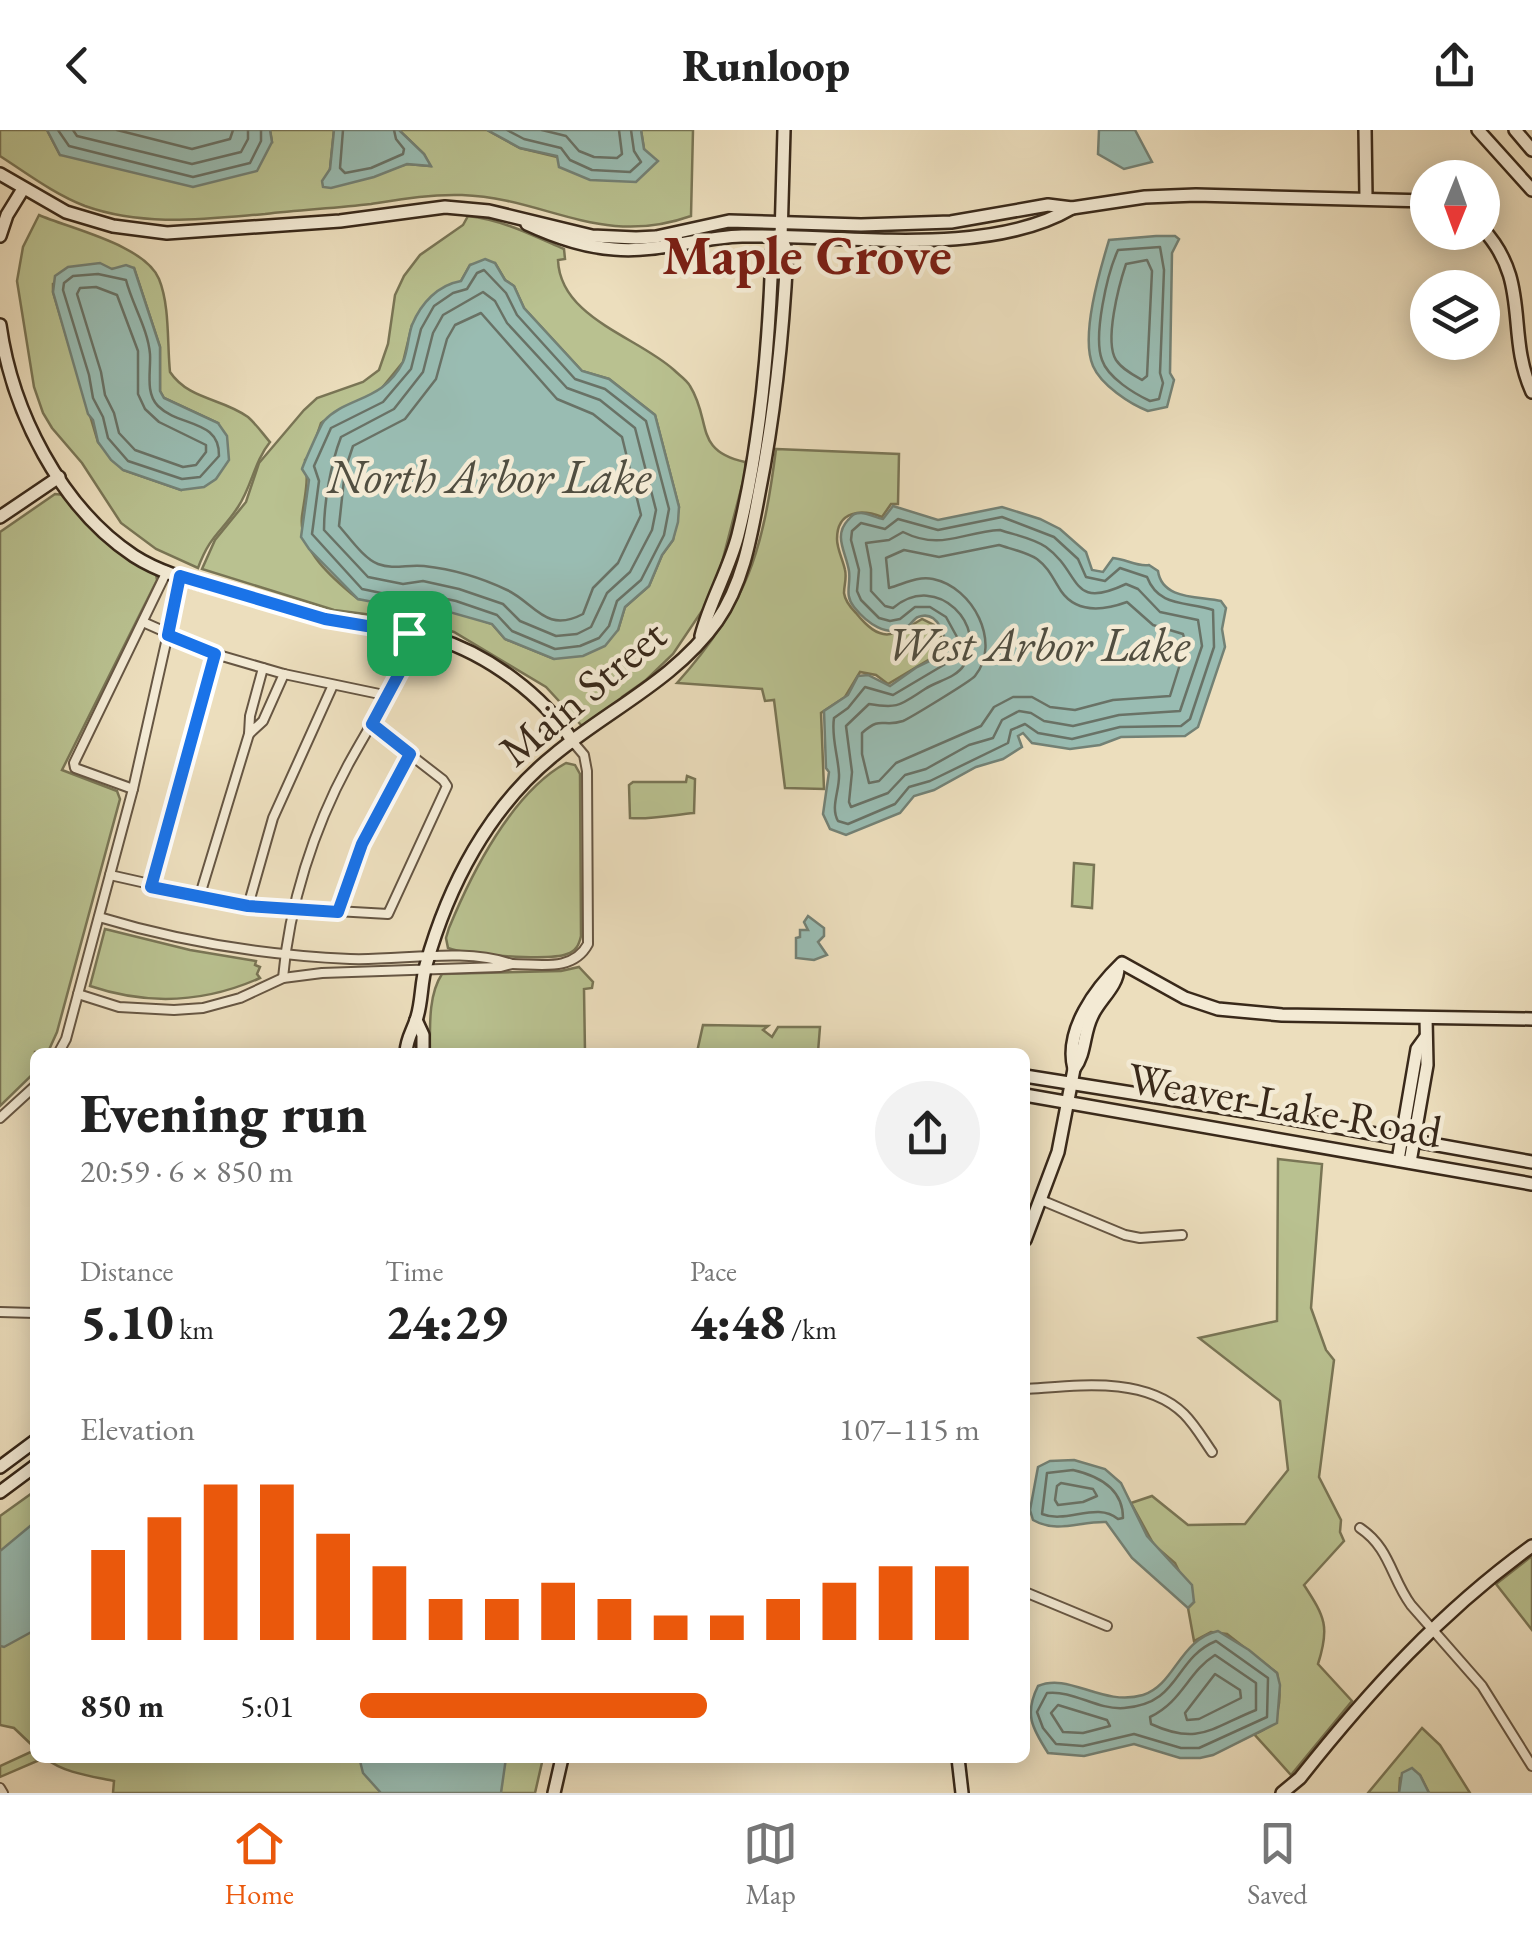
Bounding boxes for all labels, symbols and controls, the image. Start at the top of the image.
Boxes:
text: Runloop [682,36,850,94]
icon: back [50,38,105,93]
icon: share [1427,38,1482,93]
north arrow [1410,160,1500,250]
map controls [1410,160,1500,360]
district label: Maple Grove [662,219,952,290]
button: layers [1410,270,1500,360]
water label: North Arbor Lake [326,445,652,507]
pin [367,591,452,676]
street label: Main Street [487,605,677,779]
icon: arrive [382,606,437,661]
water label: West Arbor Lake [886,613,1191,675]
street label: Weaver Lake Road [1124,1048,1447,1160]
text: Evening run [80,1077,367,1148]
button: share [875,1081,980,1186]
text: 20:59 · 6 × 850 m [80,1150,293,1192]
text: Distance [80,1253,174,1289]
text: Time [385,1253,443,1289]
text: Pace [690,1253,737,1289]
text: 5.10 [80,1289,174,1354]
text: 24:29 [385,1289,507,1354]
text: 4:48 [690,1289,785,1354]
text: km [174,1311,214,1347]
text: /km [785,1311,837,1347]
text: Elevation [80,1408,195,1450]
text: 107–115 m [839,1408,980,1450]
text: 850 m [80,1685,164,1727]
text: 5:01 [240,1685,294,1727]
tab: Home [225,1816,294,1912]
tab: Map [743,1816,798,1912]
tab: Saved [1247,1816,1307,1912]

